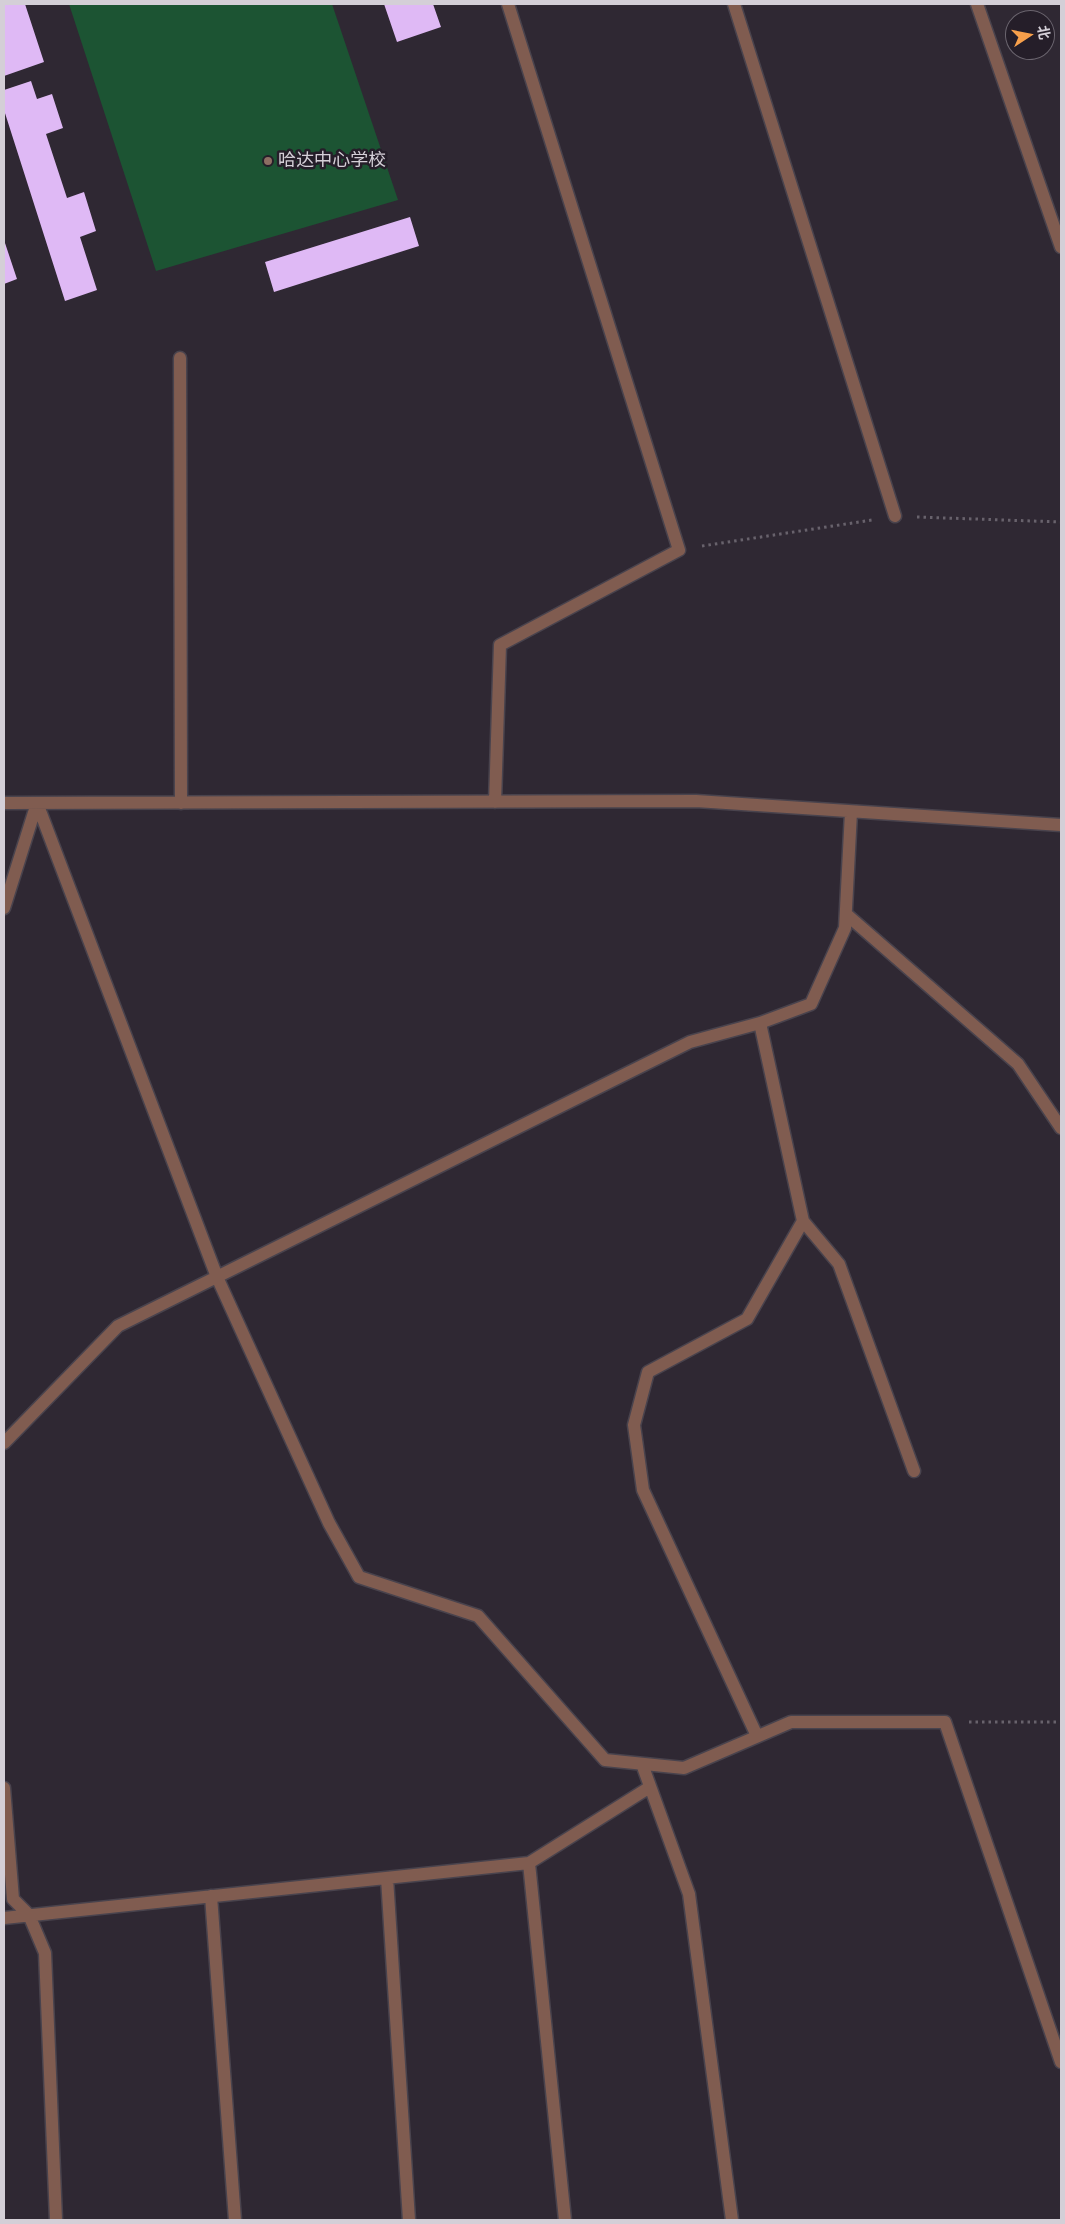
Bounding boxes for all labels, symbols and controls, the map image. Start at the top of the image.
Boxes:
north arrow [1005,10,1055,60]
text: 北 [1033,24,1055,41]
place label: 哈达中心学校 [278,150,386,172]
marker: 哈达中心学校 [262,155,274,167]

